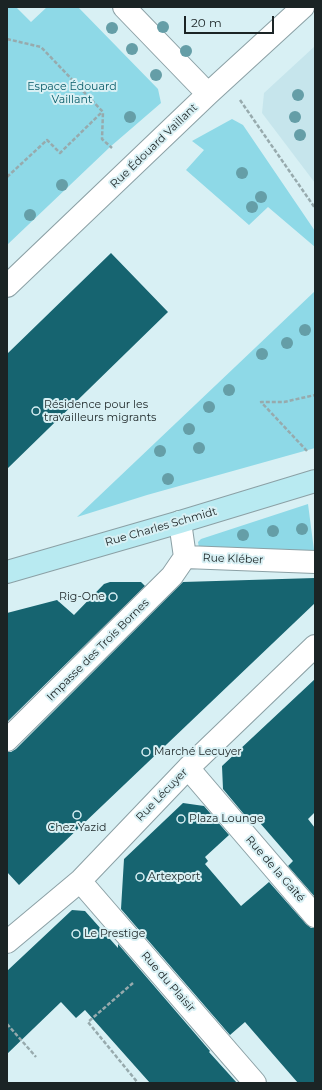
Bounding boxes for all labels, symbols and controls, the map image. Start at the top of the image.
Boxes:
scale bar [186,8,276,34]
text: 20 m [191,15,222,30]
park label: Espace Édouard Vaillant [27,80,117,106]
street label: Rue Édouard Vaillant [108,101,200,191]
place label: Résidence pour les travailleurs migrants [44,398,156,424]
marker: Résidence pour les travailleurs migrants [31,406,41,416]
street label: Rue Charles Schmidt [104,505,218,549]
street label: Rue Kléber [202,551,264,567]
place label: Rig-One [59,590,105,604]
marker: Rig-One [108,592,118,602]
street label: Impasse des Trois Bornes [44,596,152,704]
place label: Marché Lecuyer [154,745,242,759]
marker: Marché Lecuyer [141,747,151,757]
street label: Rue Lécuyer [134,766,190,824]
marker: Chez Yazid [72,810,82,820]
place label: Plaza Lounge [189,812,264,826]
marker: Plaza Lounge [176,814,186,824]
place label: Chez Yazid [47,821,107,835]
street label: Rue de la Gaîté [243,833,307,905]
place label: Artexport [148,870,200,884]
marker: Artexport [135,872,145,882]
place label: Le Prestige [84,927,145,941]
marker: Le Prestige [71,929,81,939]
street label: Rue du Plaisir [138,949,198,1015]

